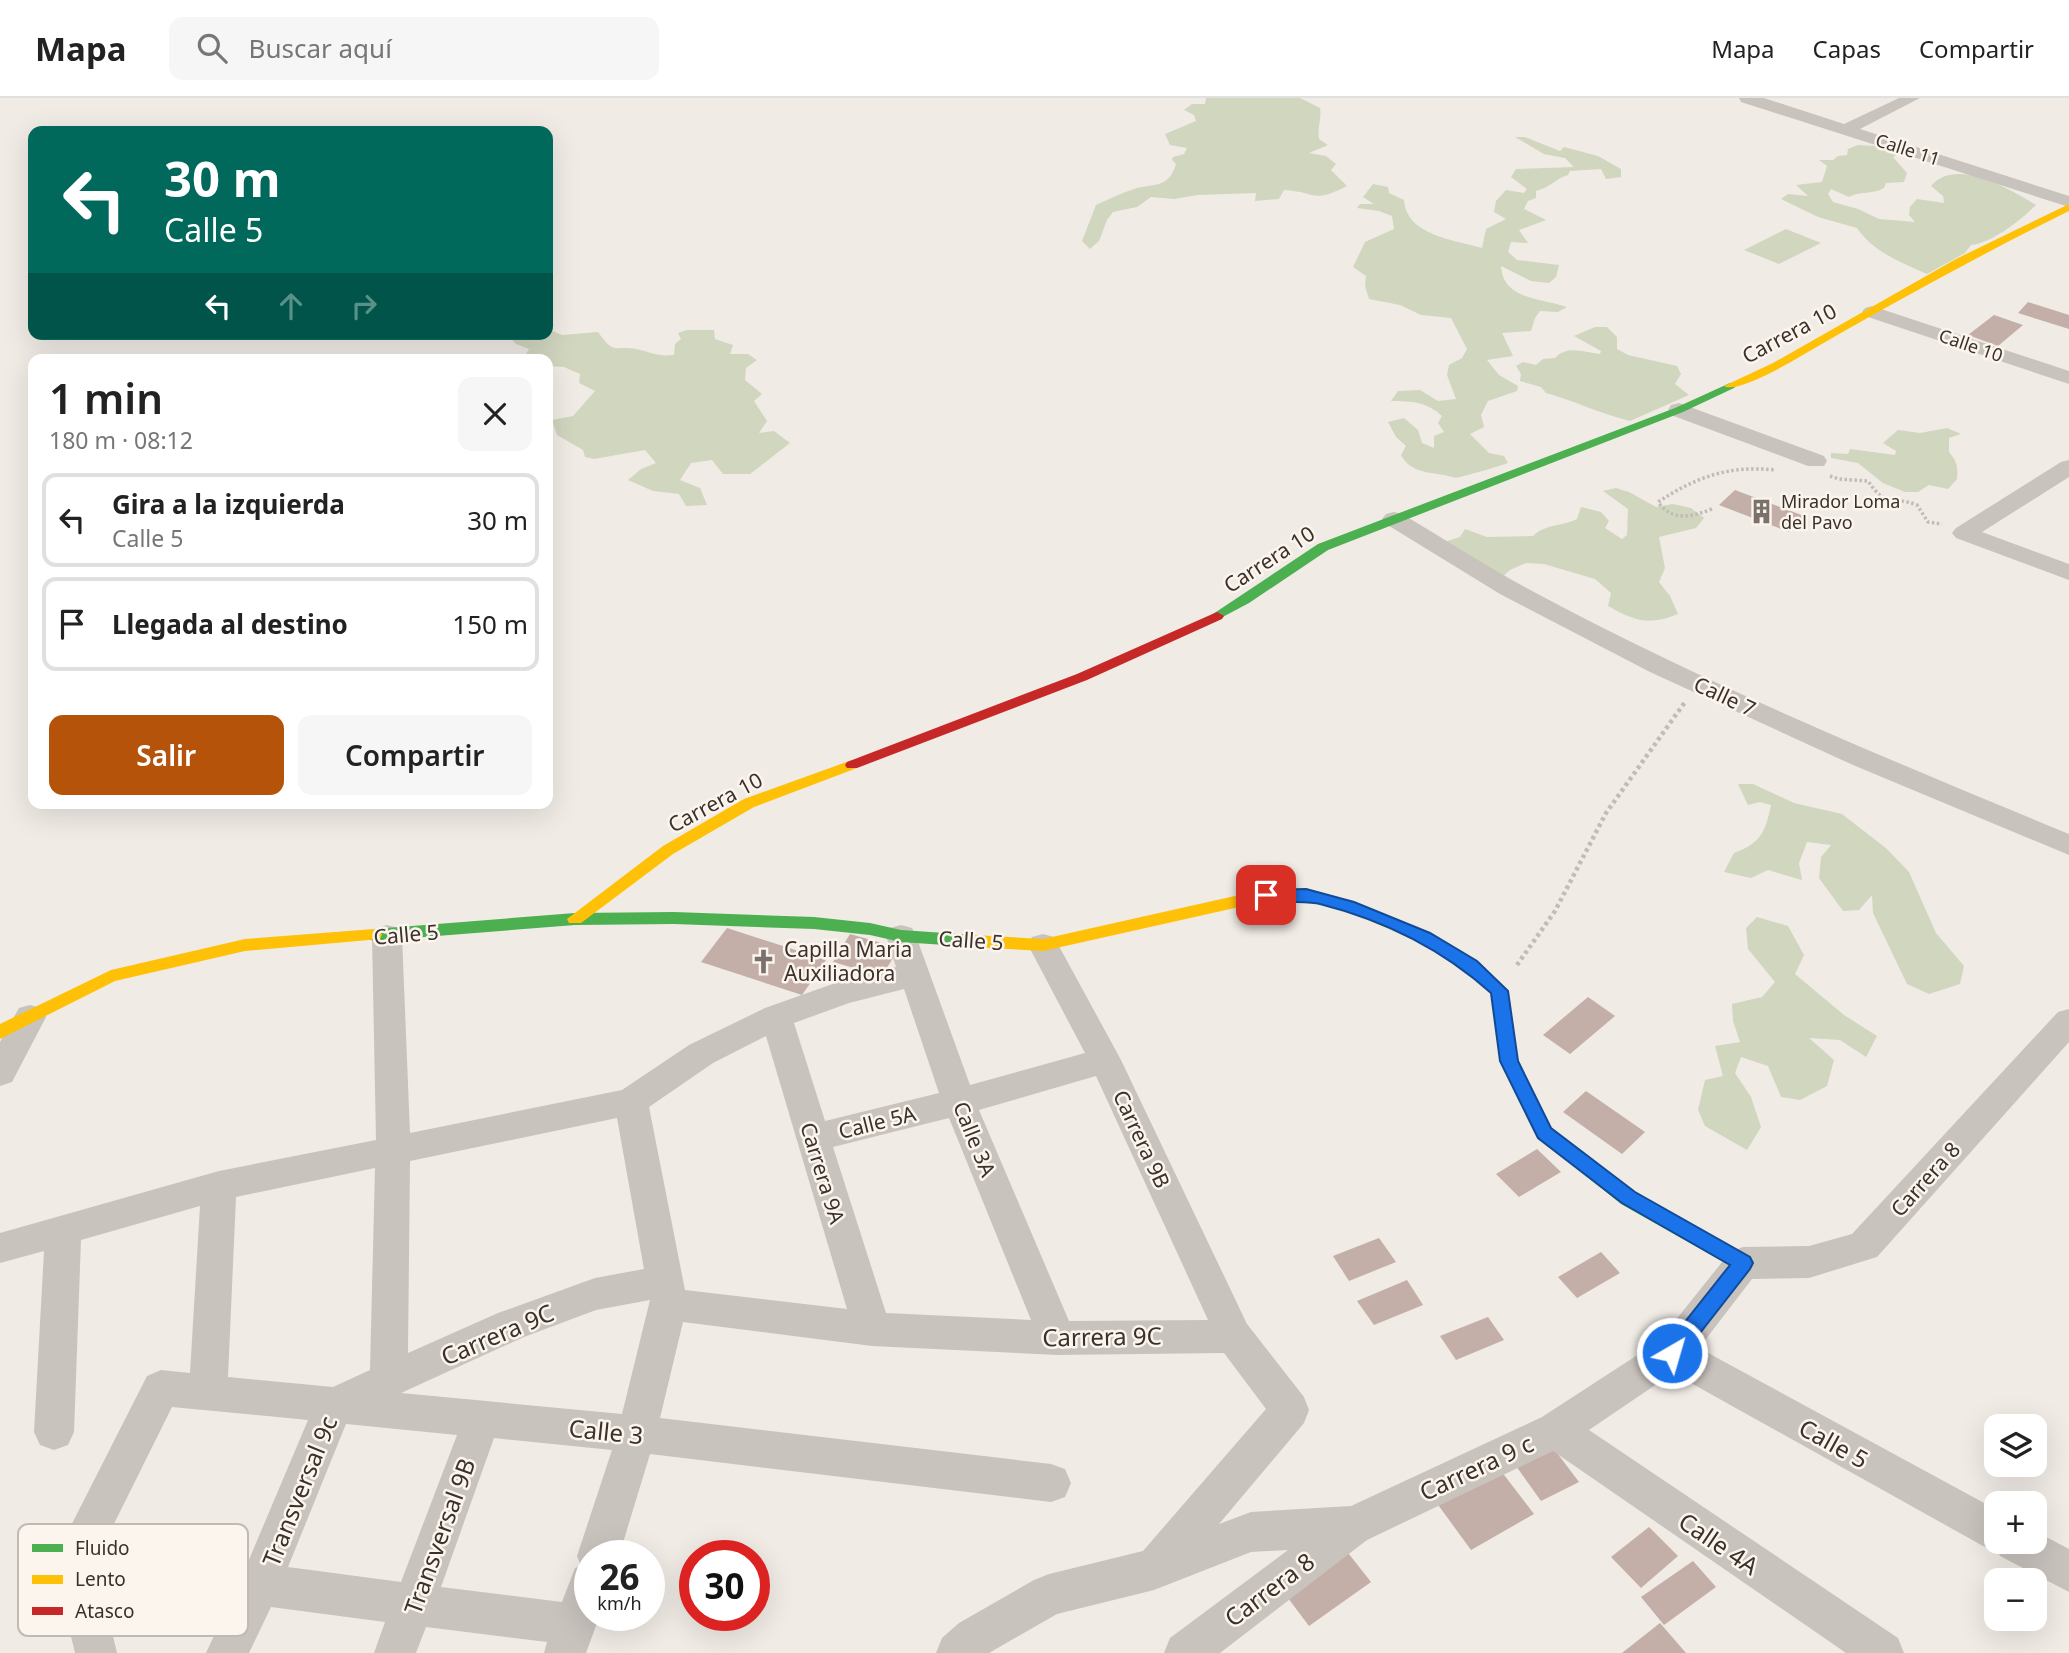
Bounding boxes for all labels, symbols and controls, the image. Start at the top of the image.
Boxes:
search box [169,17,659,80]
text: Mapa [35,26,127,71]
icon: search [193,29,231,67]
text: Buscar aquí [249,30,392,66]
text: Mapa [1711,32,1775,65]
text: Capas [1813,32,1881,65]
text: Compartir [1919,32,2034,65]
street label: Calle 11 [1873,127,1943,171]
text: 30 m [164,145,281,211]
icon: left [49,154,140,245]
text: Calle 5 [164,208,263,251]
icon: left [199,287,237,325]
icon: ahead [272,287,310,325]
icon: right [345,287,383,325]
street label: Carrera 10 [1737,296,1841,370]
street label: Calle 10 [1936,323,2006,367]
text: 1 min [49,369,163,426]
button: close [458,377,532,451]
text: 180 m · 08:12 [49,424,193,456]
text: Gira a la izquierda [112,486,345,522]
place label: Mirador Loma del Pavo [1781,489,1900,534]
building icon: Mirador Loma del Pavo [1747,497,1775,525]
icon: left [53,501,91,539]
text: 30 m [467,502,528,538]
street label: Carrera 10 [1218,519,1320,599]
text: Calle 5 [112,522,183,554]
icon: arrive [53,605,91,643]
text: Llegada al destino [112,606,348,642]
text: 150 m [452,606,528,642]
street label: Calle 7 [1690,670,1760,722]
button: Salir [49,715,284,795]
button: Compartir [298,715,532,795]
street label: Carrera 10 [663,765,767,839]
pin [1236,865,1296,925]
icon: arrive [1247,876,1285,914]
street label: Calle 5 [372,917,440,951]
street label: Calle 5 [937,924,1005,956]
place label: Capilla Maria Auxiliadora [784,935,912,987]
church icon: Capilla Maria Auxiliadora [750,947,778,975]
street label: Carrera 9B [1107,1086,1177,1192]
street label: Calle 3A [947,1097,1003,1181]
street label: Calle 5A [835,1099,919,1145]
street label: Carrera 9A [794,1119,852,1228]
street label: Carrera 8 [1884,1136,1966,1222]
street label: Carrera 9C [436,1295,558,1373]
position arrow [1635,1316,1709,1390]
street label: Carrera 9C [1042,1318,1162,1354]
street label: Transversal 9c [254,1411,344,1571]
street label: Calle 3 [567,1411,645,1451]
street label: Calle 5 [1793,1411,1875,1475]
map controls [1984,1414,2047,1631]
button: layers [1984,1414,2047,1477]
street label: Carrera 9 c [1414,1426,1538,1508]
street label: Transversal 9B [395,1453,483,1619]
button: + [1984,1491,2047,1554]
street label: Calle 4A [1673,1504,1766,1582]
legend [18,1524,248,1636]
text: Fluido [75,1535,130,1561]
speed limit sign: 30 [679,1540,770,1631]
street label: Carrera 8 [1217,1544,1321,1634]
text: 26 [599,1553,640,1600]
text: Lento [75,1566,126,1592]
button: − [1984,1568,2047,1631]
text: km/h [597,1591,642,1615]
text: Atasco [75,1598,134,1624]

